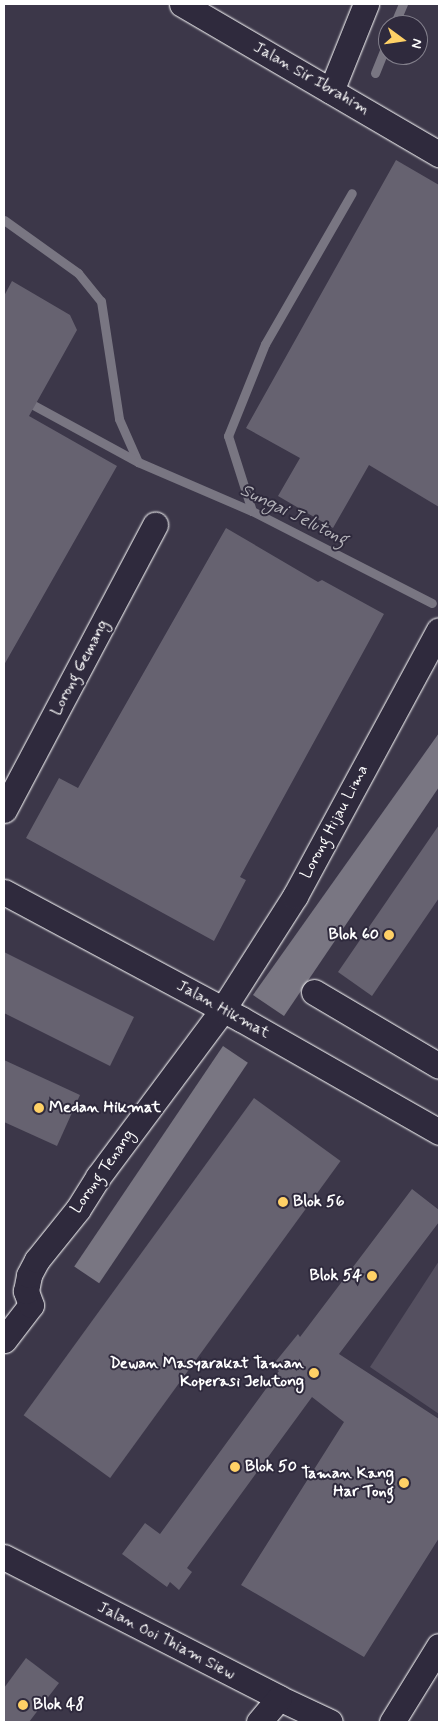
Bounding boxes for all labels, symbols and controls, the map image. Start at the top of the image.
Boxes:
north arrow [378,15,428,65]
text: N [407,37,426,50]
street label: Jalan Sir Ibrahim [253,40,369,118]
water label: Sungai Jelutong [237,480,351,550]
street label: Lorong Gemang [46,615,114,721]
street label: Lorong Hijau Lima [297,761,373,883]
place label: Blok 60 [329,925,379,945]
marker: Blok 60 [383,929,395,941]
street label: Jalan Hikmat [173,977,273,1043]
place label: Medan Hikmat [49,1098,161,1118]
marker: Medan Hikmat [33,1102,45,1114]
street label: Lorong Tenang [67,1126,139,1218]
place label: Blok 56 [293,1192,345,1212]
marker: Blok 56 [277,1196,289,1208]
place label: Blok 54 [310,1266,362,1286]
marker: Blok 54 [366,1270,378,1282]
place label: Dewan Masyarakat Taman Koperasi Jelutong [111,1354,304,1392]
marker: Dewan Masyarakat Taman Koperasi Jelutong [308,1367,320,1379]
place label: Blok 50 [245,1457,297,1477]
marker: Blok 50 [229,1461,241,1473]
place label: Taman Kang Har Tong [303,1464,394,1502]
marker: Taman Kang Har Tong [398,1477,410,1489]
street label: Jalan Ooi Thiam Siew [94,1598,238,1684]
place label: Blok 48 [33,1695,84,1715]
marker: Blok 48 [17,1699,29,1711]

